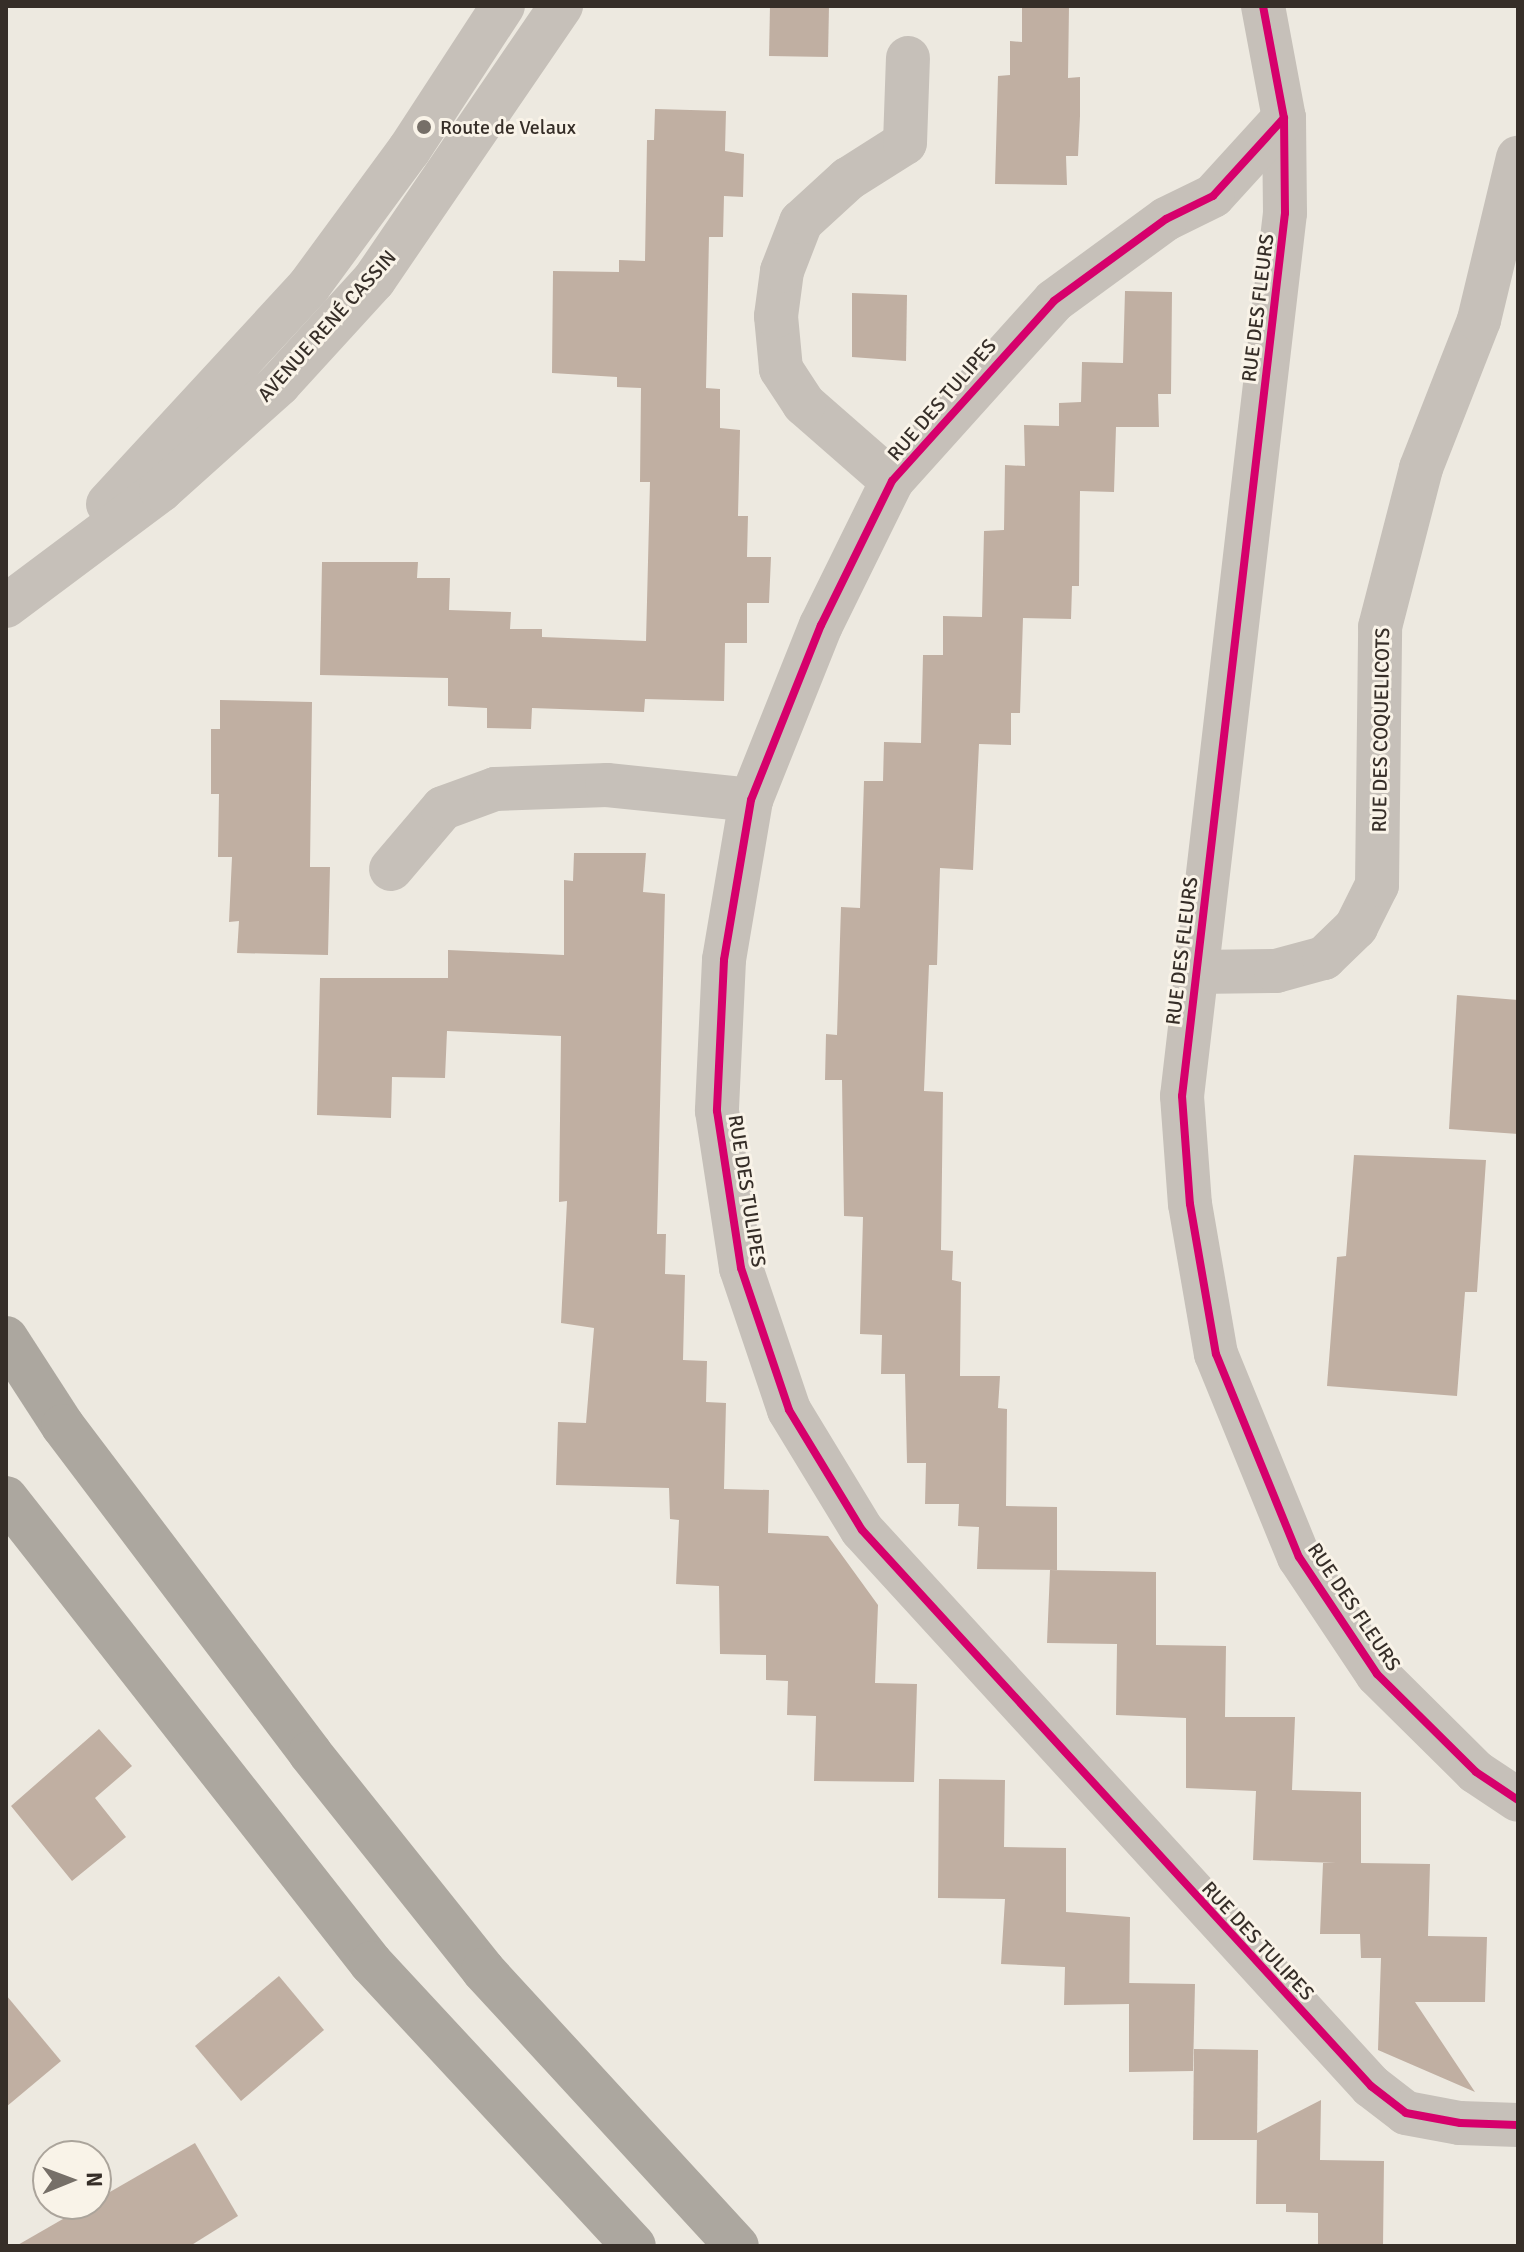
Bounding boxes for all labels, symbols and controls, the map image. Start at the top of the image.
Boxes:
place label: Route de Velaux [440,115,576,139]
marker: Route de Velaux [415,118,433,136]
street label: RUE DES FLEURS [1237,233,1279,383]
street label: AVENUE RENÉ CASSIN [253,245,401,407]
street label: RUE DES TULIPES [883,334,1001,466]
street label: RUE DES COQUELICOTS [1367,627,1395,833]
street label: RUE DES FLEURS [1161,876,1203,1026]
street label: RUE DES TULIPES [723,1113,771,1269]
street label: RUE DES FLEURS [1302,1538,1406,1676]
street label: RUE DES TULIPES [1197,1877,1319,2005]
north arrow [32,2140,112,2220]
text: N [81,2172,108,2187]

